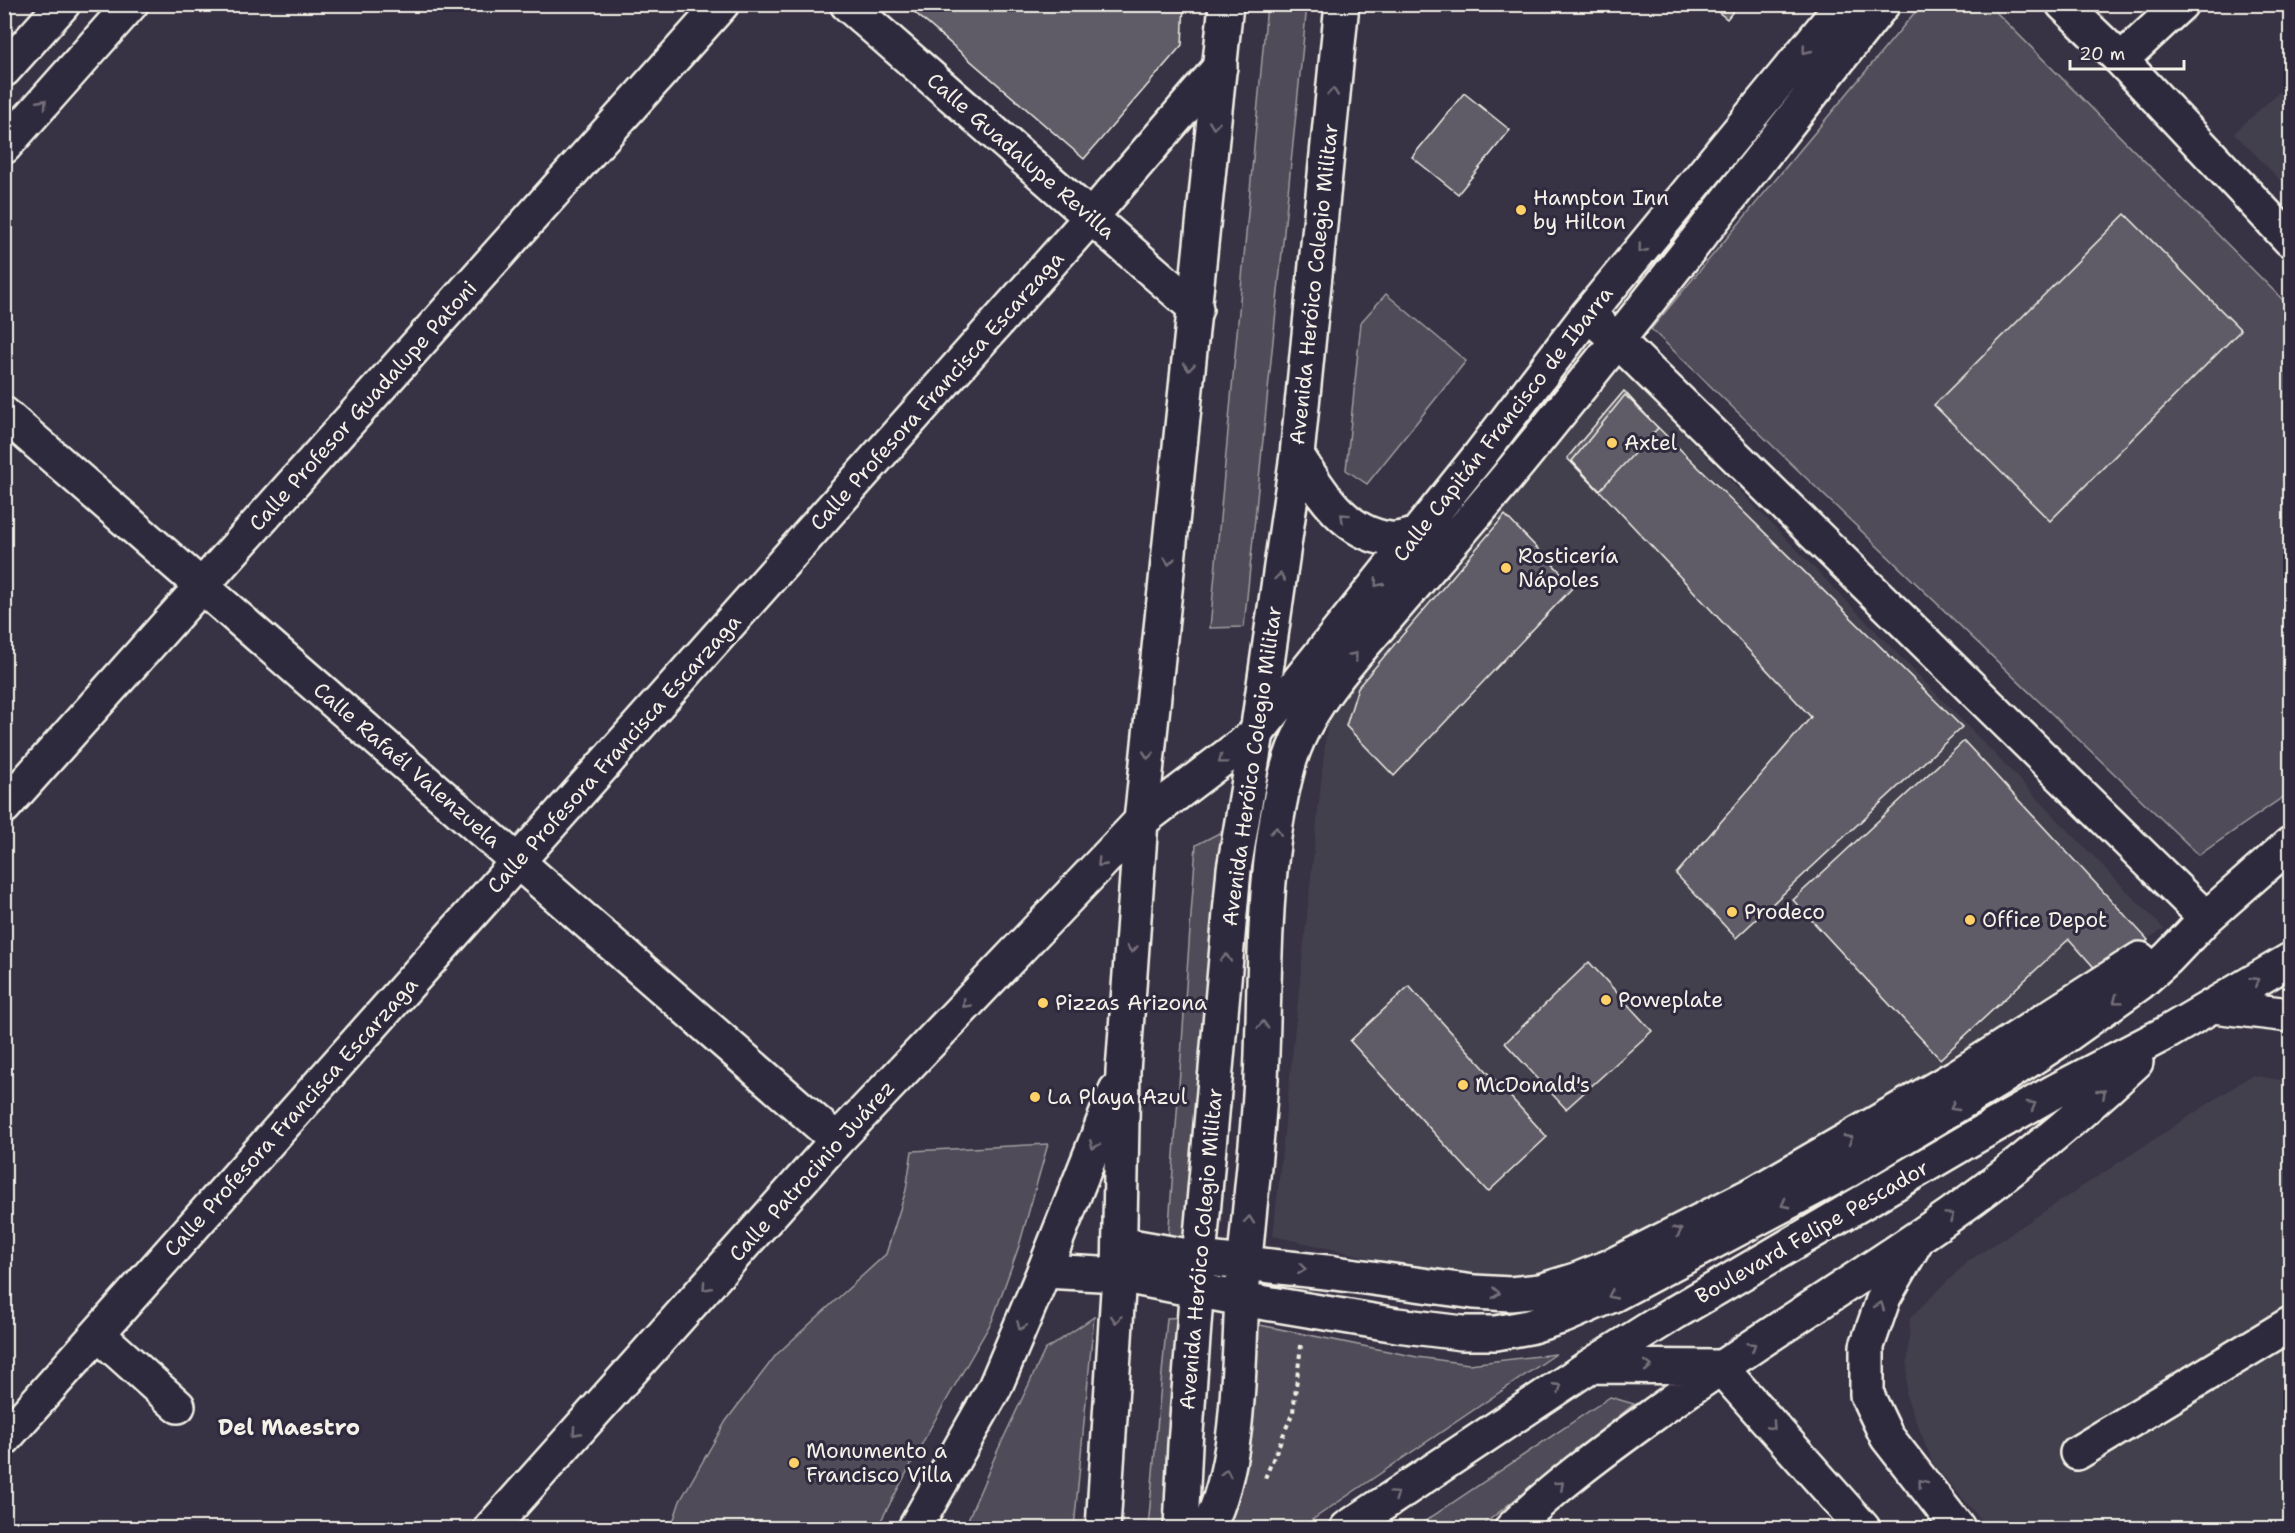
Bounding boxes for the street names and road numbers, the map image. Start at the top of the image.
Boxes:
street label: Calle Guadalupe Revilla [921,66,1121,246]
street label: Avenida Heróico Colegio Militar [1283,122,1345,446]
street label: Calle Profesora Francisca Escarzaga [804,245,1070,537]
street label: Calle Profesor Guadalupe Patoni [243,275,483,537]
street label: Calle Capitán Francisco de Ibarra [1387,281,1619,567]
street label: Avenida Heróico Colegio Militar [1216,604,1288,928]
street label: Calle Profesora Francisca Escarzaga [481,608,747,900]
street label: Calle Rafaél Valenzuela [307,676,507,854]
street label: Calle Profesora Francisca Escarzaga [158,971,424,1263]
street label: Calle Patrocinio Juárez [723,1074,901,1268]
street label: Avenida Heróico Colegio Militar [1173,1087,1229,1411]
street label: Boulevard Felipe Pescador [1690,1154,1934,1310]

